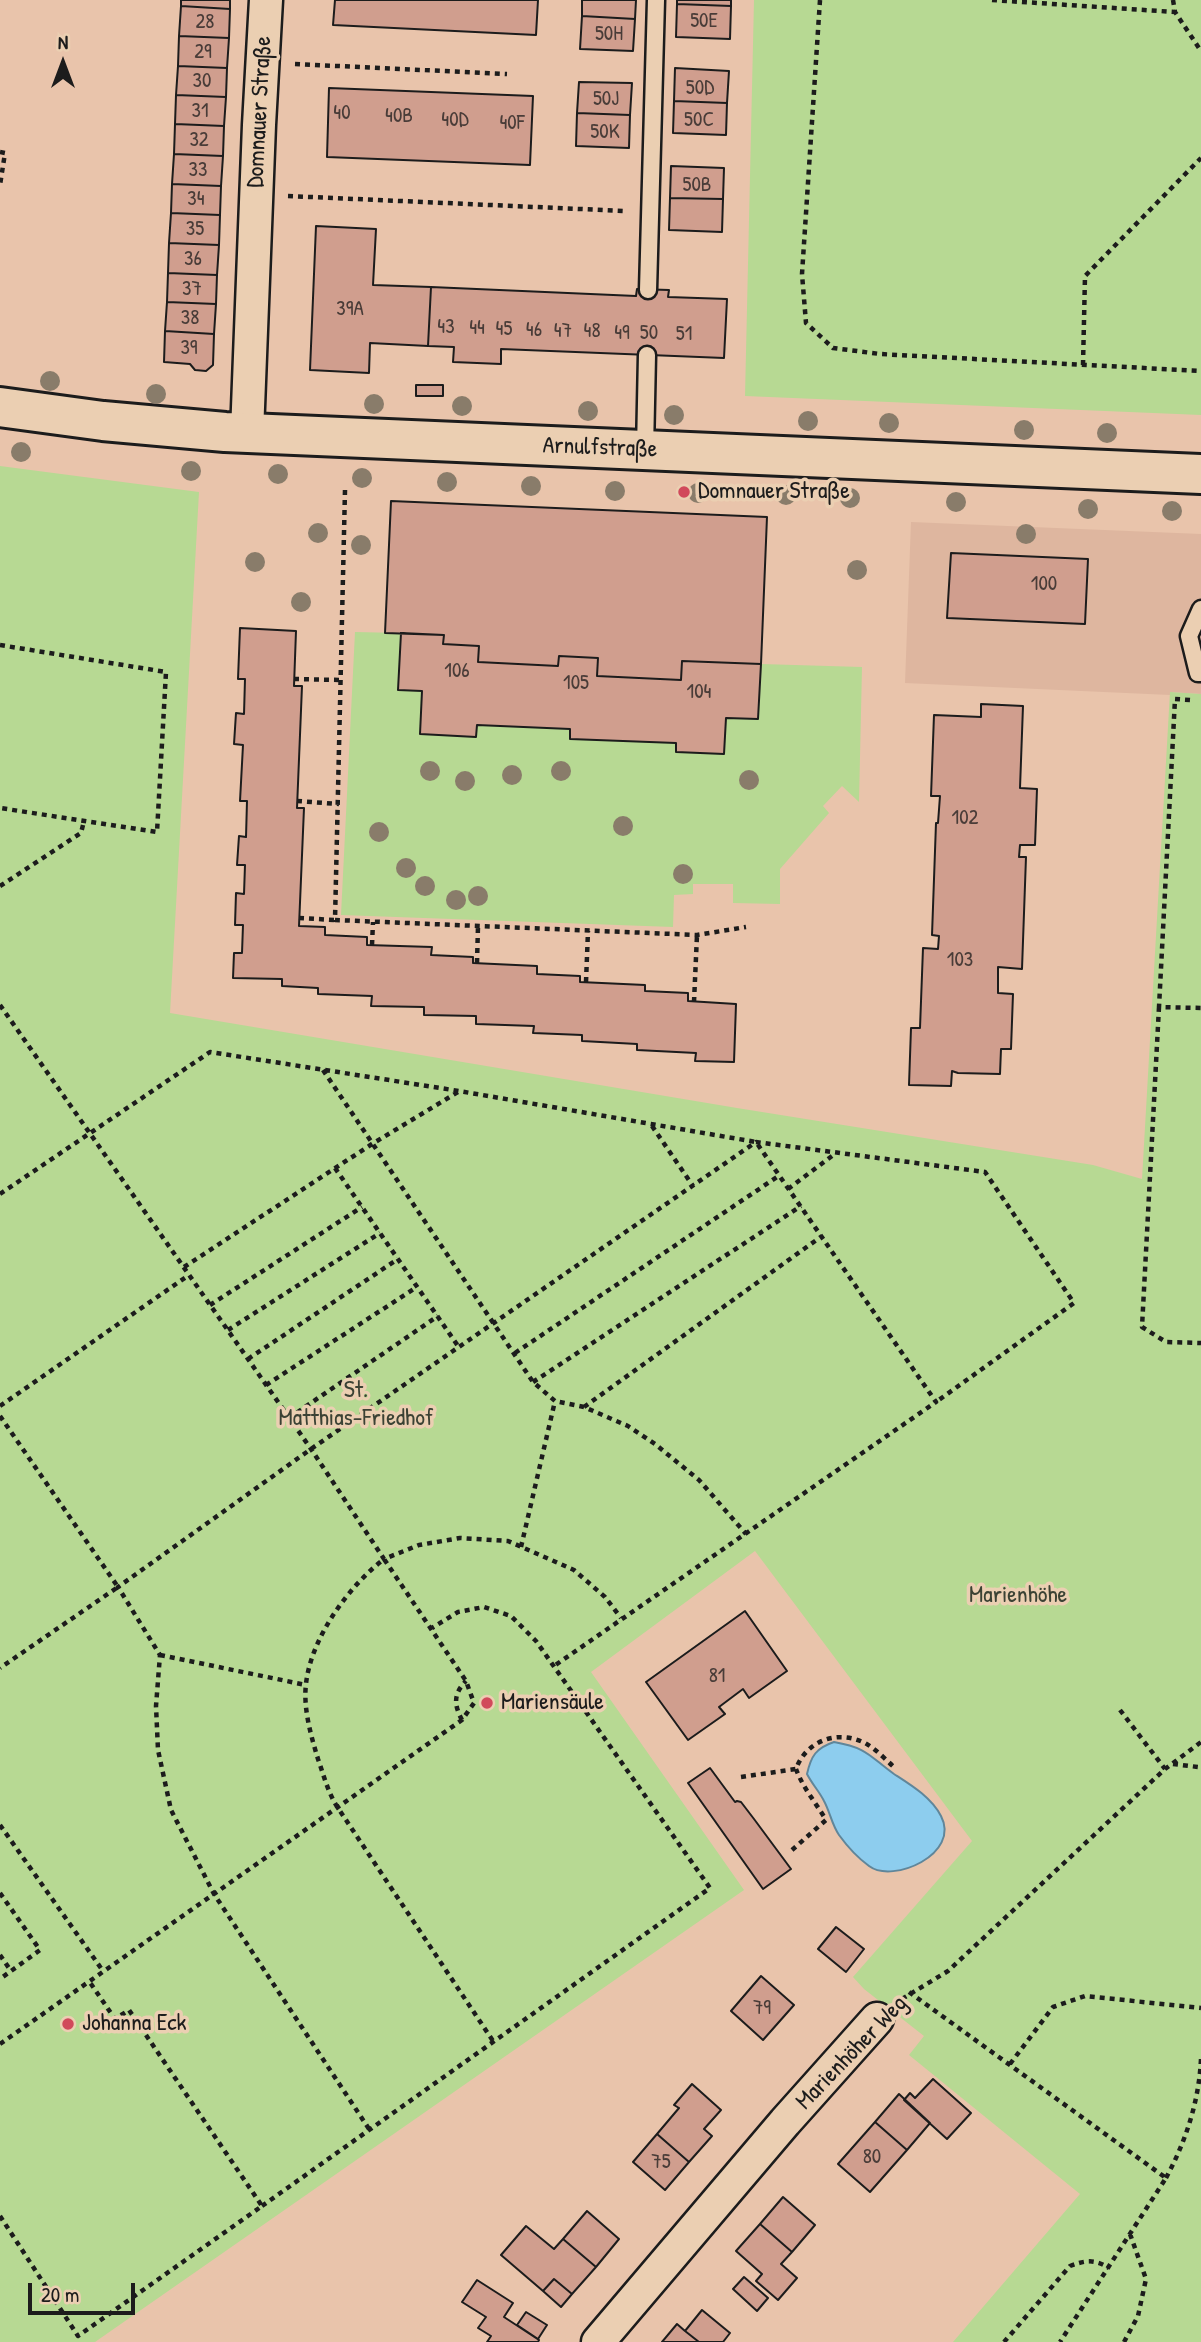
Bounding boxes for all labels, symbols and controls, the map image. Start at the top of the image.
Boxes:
house number: 50E [690,8,718,34]
house number: 28 [196,9,214,35]
house number: 50H [595,21,623,47]
north arrow [28,28,98,98]
text: N [58,29,68,55]
street label: Domnauer Straße [242,35,278,189]
house number: 29 [194,39,212,65]
house number: 30 [193,68,211,94]
house number: 50D [686,75,714,101]
house number: 50J [593,86,619,112]
house number: 31 [191,98,209,124]
house number: 40 [333,100,351,126]
house number: 40B [385,103,413,129]
house number: 40D [441,107,469,133]
house number: 50C [684,107,714,133]
house number: 40F [499,110,525,136]
house number: 50K [590,119,620,145]
house number: 32 [189,127,209,153]
house number: 33 [189,157,207,183]
house number: 50B [683,172,711,198]
house number: 34 [187,186,205,212]
house number: 35 [186,216,204,242]
house number: 36 [184,246,202,272]
house number: 37 [182,276,202,302]
house number: 39A [336,296,364,322]
house number: 38 [181,305,199,331]
house number: 43 [437,314,455,340]
house number: 44 [469,315,485,341]
house number: 45 [496,316,512,342]
house number: 46 [526,317,542,343]
house number: 47 [554,318,572,344]
house number: 48 [584,318,600,344]
house number: 49 [614,320,630,346]
house number: 50 [640,320,658,346]
house number: 51 [676,321,692,347]
house number: 39 [180,335,198,361]
street label: Arnulfstraße [542,432,658,464]
place label: Domnauer Straße [698,478,850,506]
marker: Domnauer Straße [676,484,692,500]
house number: 100 [1031,571,1057,597]
house number: 106 [444,658,470,684]
house number: 105 [563,670,589,696]
house number: 104 [687,679,711,705]
house number: 102 [952,805,978,831]
house number: 103 [947,947,973,973]
park label: St. Matthias-Friedhof [279,1377,433,1433]
park label: Marienhöhe [969,1582,1067,1610]
house number: 81 [709,1663,725,1689]
place label: Mariensäule [501,1689,604,1717]
marker: Mariensäule [479,1695,495,1711]
street label: Marienhöher Weg [790,1990,914,2116]
house number: 79 [753,1995,771,2021]
place label: Johanna Eck [82,2010,187,2038]
marker: Johanna Eck [60,2016,76,2032]
house number: 80 [863,2144,881,2170]
house number: 75 [651,2149,671,2175]
scale bar [32,2268,138,2312]
text: 20 m [41,2280,79,2309]

